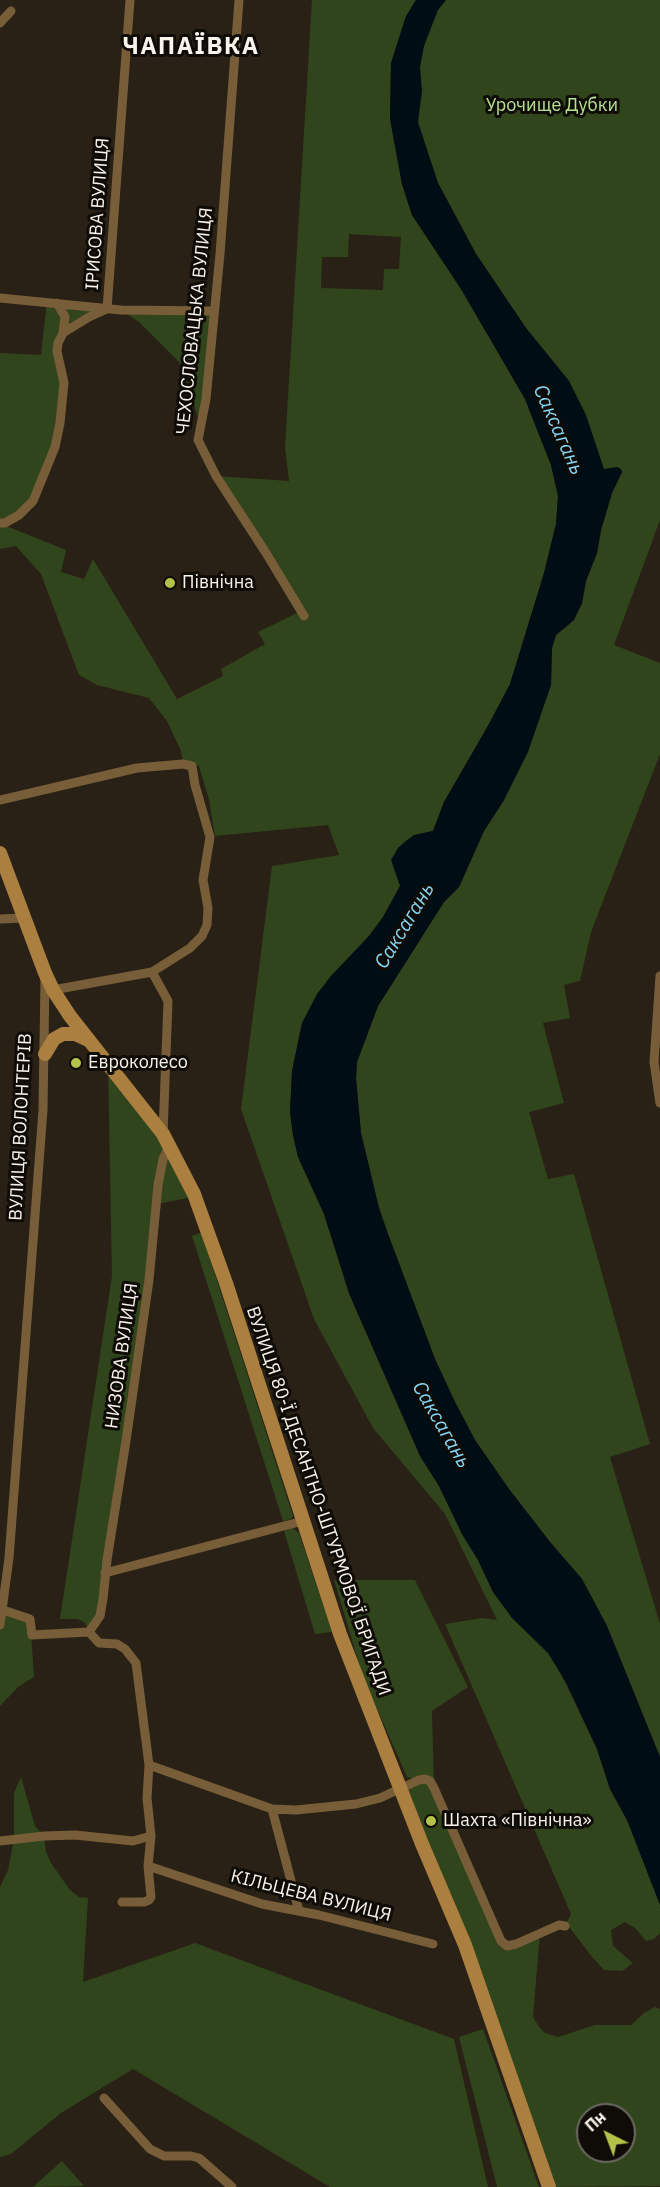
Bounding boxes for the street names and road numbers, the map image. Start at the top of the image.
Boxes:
street label: ІРИСОВА ВУЛИЦЯ [82,137,114,291]
street label: ЧЕХОСЛОВАЦЬКА ВУЛИЦЯ [172,206,218,436]
street label: ВУЛИЦЯ ВОЛОНТЕРІВ [5,1033,37,1221]
street label: НИЗОВА ВУЛИЦЯ [101,1282,143,1430]
street label: ВУЛИЦЯ 80-Ї ДЕСАНТНО-ШТУРМОВОЇ БРИГАДИ [241,1304,395,1698]
street label: КІЛЬЦЕВА ВУЛИЦЯ [228,1866,394,1926]

